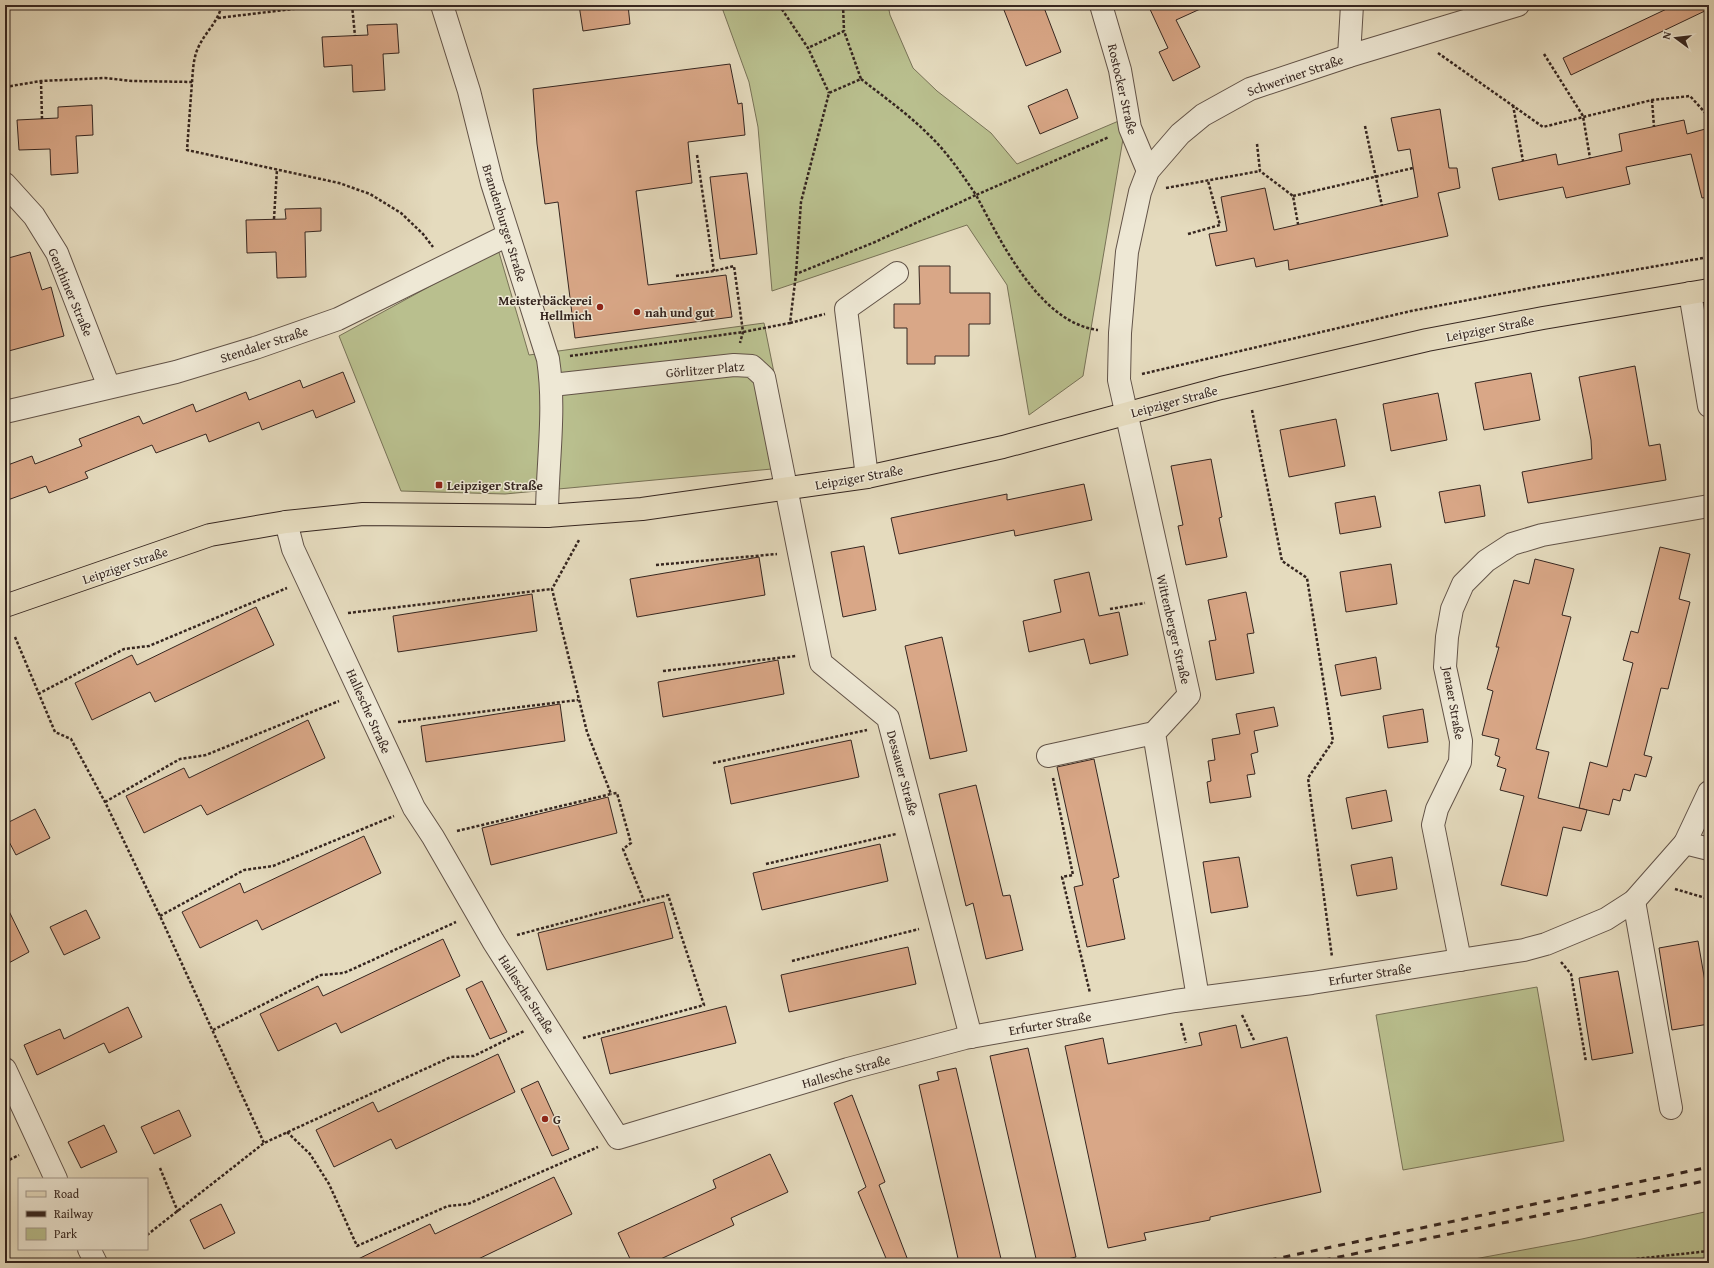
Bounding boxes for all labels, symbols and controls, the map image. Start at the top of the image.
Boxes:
north arrow [1656,18,1696,58]
text: N [1658,29,1675,41]
street label: Rostocker Straße [1103,42,1142,136]
street label: Schweriner Straße [1244,50,1346,101]
street label: Brandenburger Straße [478,162,531,284]
street label: Genthiner Straße [43,245,98,339]
place label: Meisterbäckerei Hellmich [498,291,592,325]
marker: Meisterbäckerei Hellmich [595,302,605,312]
place label: nah und gut [645,303,715,322]
marker: nah und gut [632,307,642,317]
street label: Leipziger Straße [1444,311,1536,346]
street label: Stendaler Straße [218,321,311,368]
street label: Görlitzer Platz [665,357,745,382]
street label: Leipziger Straße [1129,381,1220,422]
street label: Leipziger Straße [813,460,905,495]
place label: Leipziger Straße [447,476,543,495]
marker: Leipziger Straße [434,480,444,490]
street label: Leipziger Straße [80,542,170,589]
street label: Wittenberger Straße [1152,572,1195,686]
street label: Jenaer Straße [1437,663,1469,741]
street label: Hallesche Straße [341,666,396,757]
street label: Dessauer Straße [882,728,923,818]
street label: Hallesche Straße [494,951,559,1038]
street label: Erfurter Straße [1327,959,1413,990]
street label: Erfurter Straße [1007,1007,1093,1040]
street label: Hallesche Straße [800,1050,893,1093]
place label: G [553,1110,561,1129]
marker: G [540,1114,550,1124]
legend [18,1178,148,1250]
text: Road [54,1185,80,1202]
text: Railway [54,1205,93,1222]
text: Park [54,1225,78,1242]

